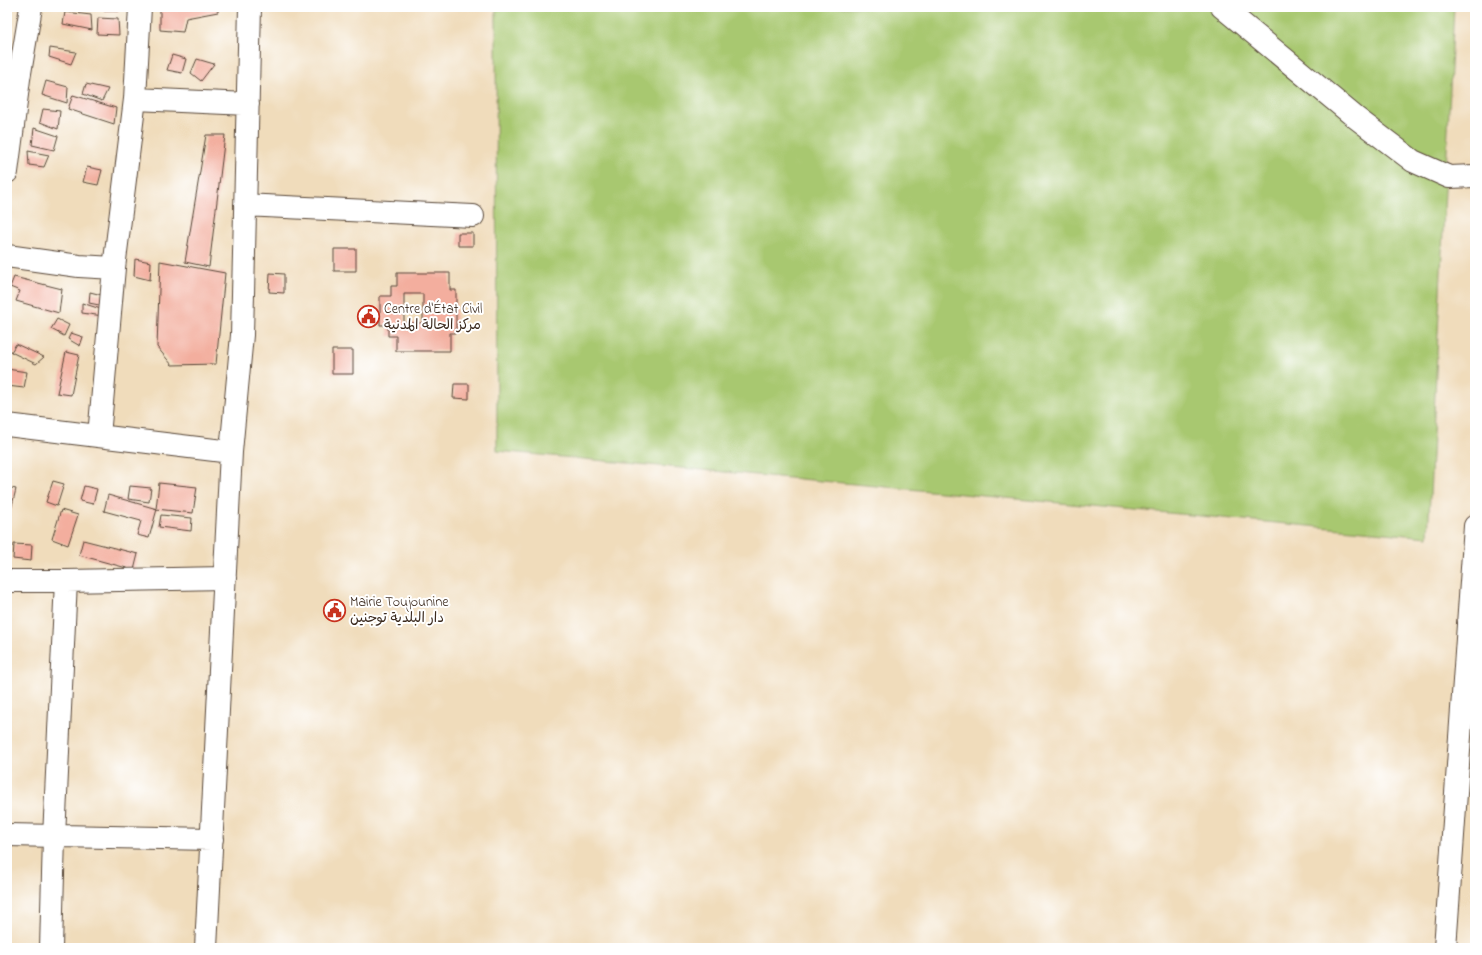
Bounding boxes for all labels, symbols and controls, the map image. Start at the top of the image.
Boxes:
place label: Centre d'État Civil مركز الحالة المدنية [384,299,482,336]
public building icon: Centre d'État Civil مركز الحالة المدنية [355,304,381,330]
place label: Mairie Toujounine دار البلدية توجنين [350,592,449,629]
public building icon: Mairie Toujounine دار البلدية توجنين [322,597,348,623]

